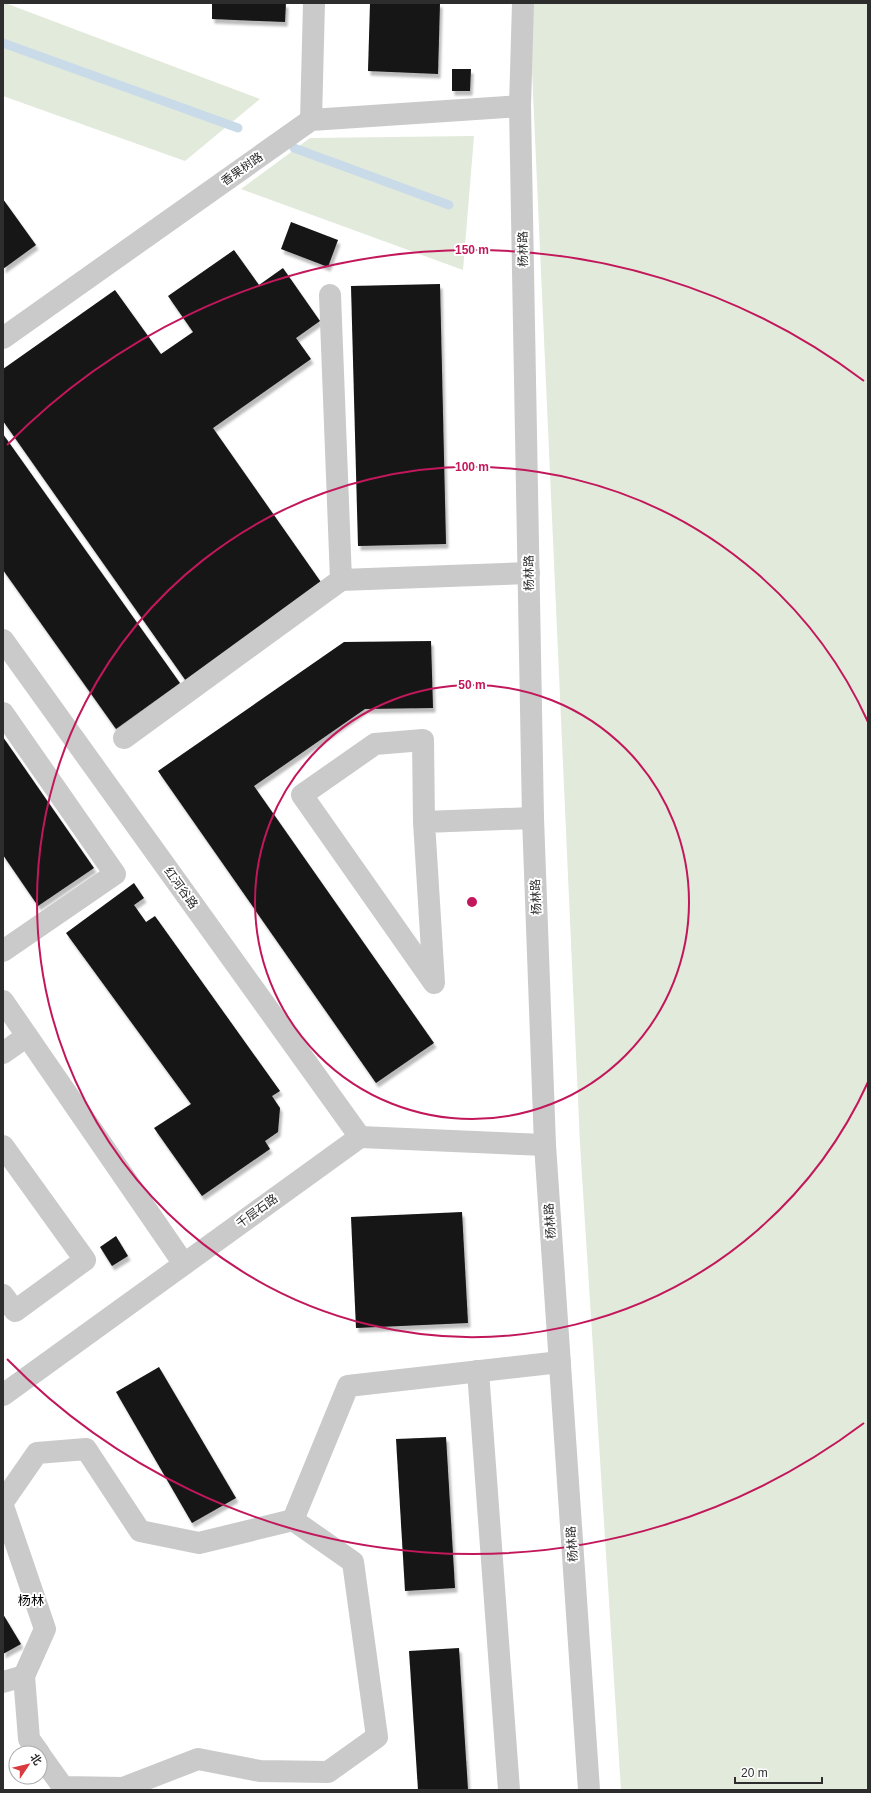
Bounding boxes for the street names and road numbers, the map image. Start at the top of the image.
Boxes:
street label: 香果树路 [218,149,266,189]
street label: 杨林路 [516,231,530,267]
street label: 杨林路 [522,555,536,591]
street label: 红河谷路 [161,864,201,912]
street label: 杨林路 [528,879,544,915]
street label: 千层石路 [233,1191,281,1231]
street label: 杨林路 [542,1203,558,1239]
street label: 杨林路 [564,1526,580,1562]

